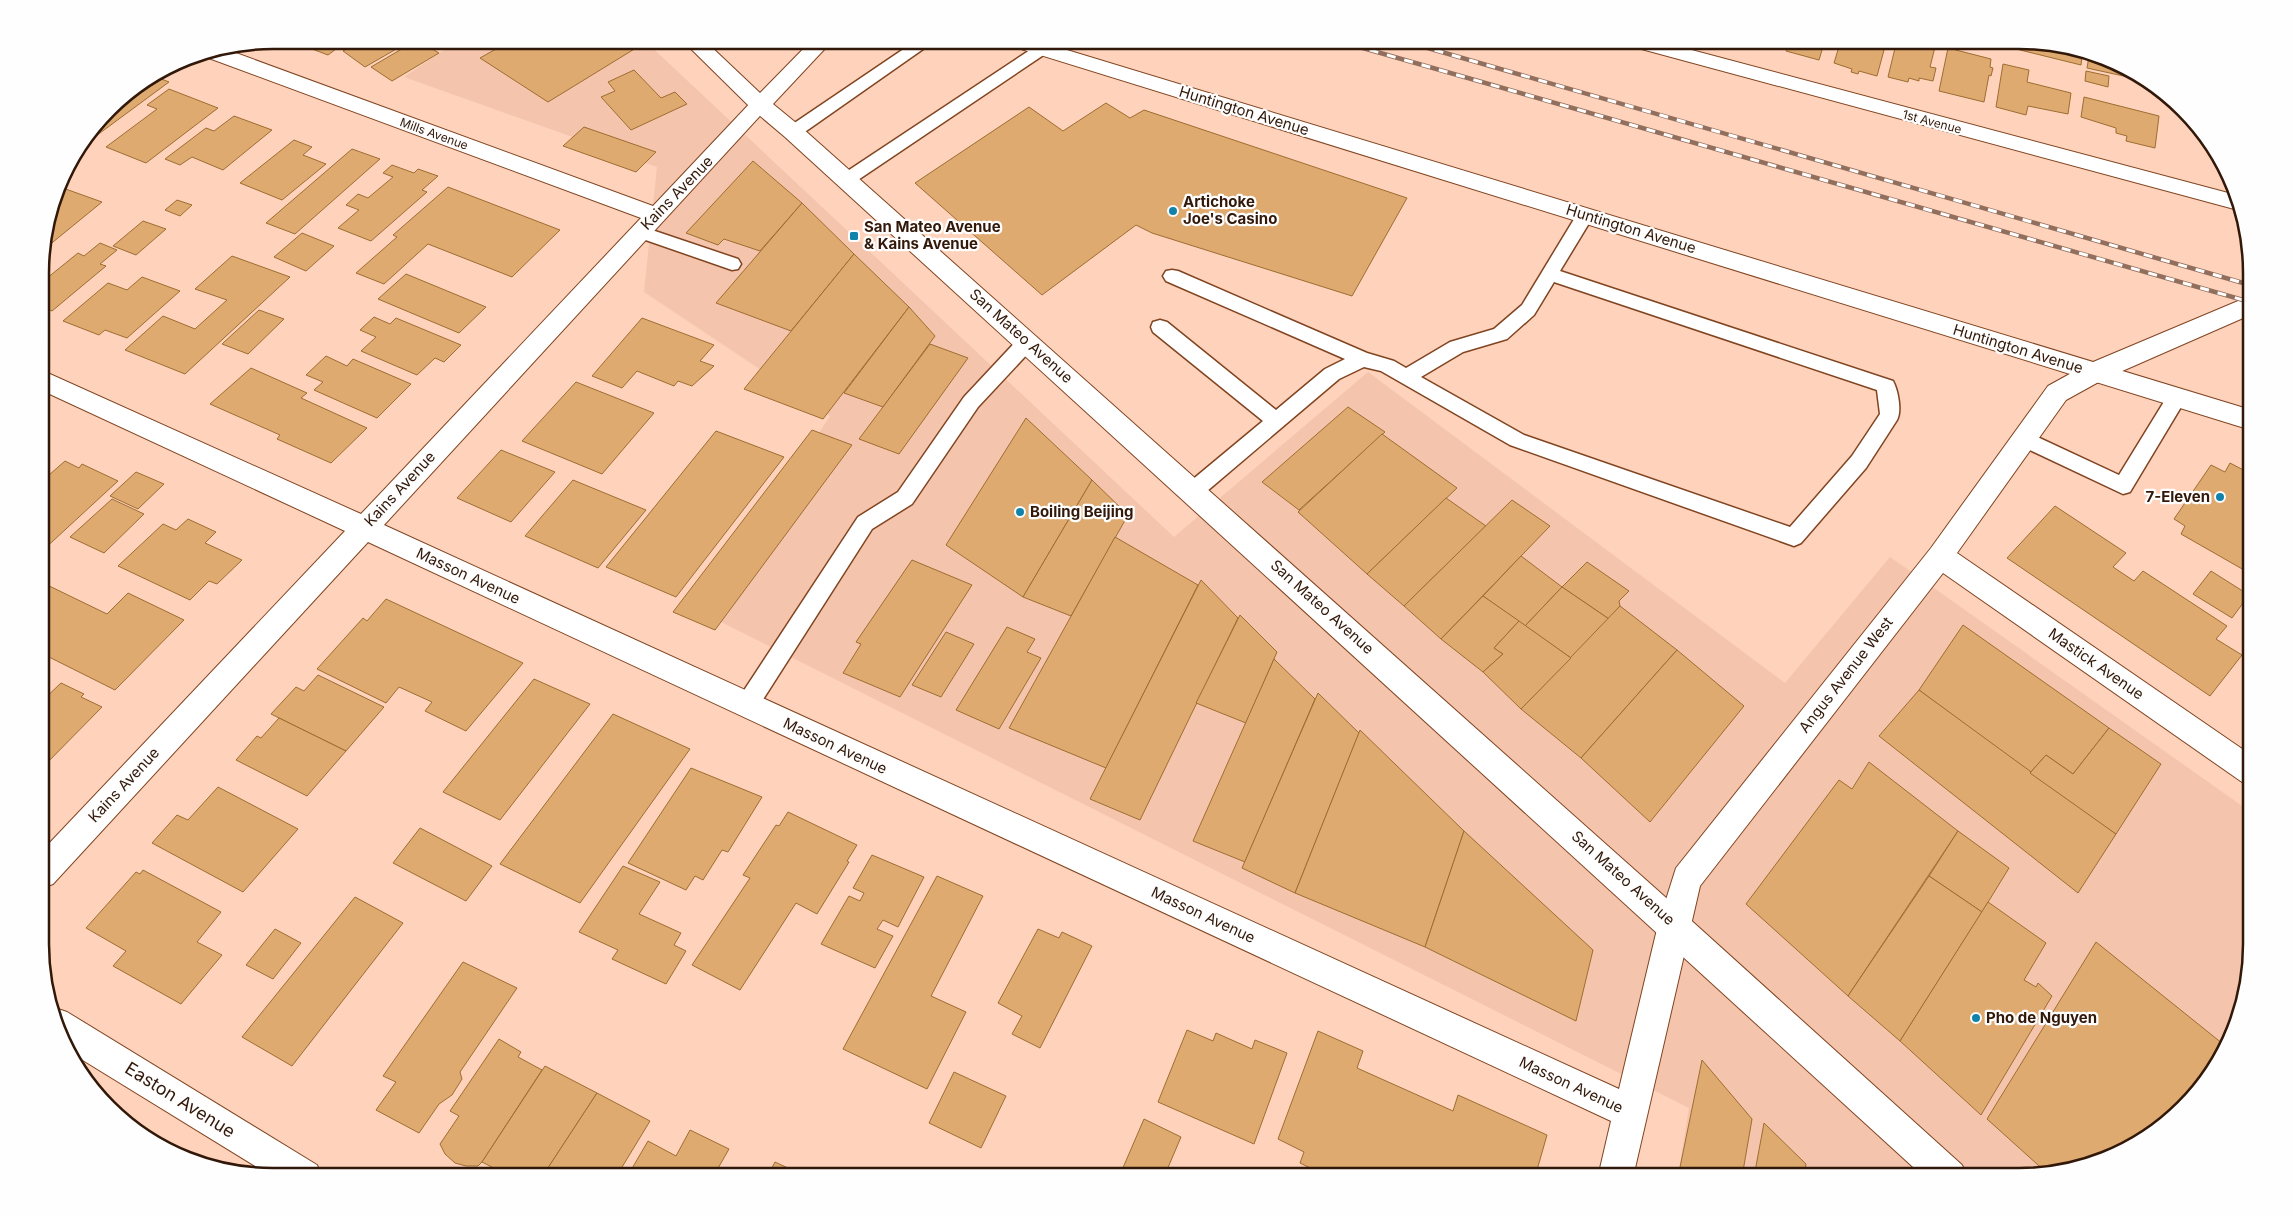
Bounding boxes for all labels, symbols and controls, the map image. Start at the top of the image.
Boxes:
street label: Huntington Avenue [1177,82,1311,139]
street label: 1st Avenue [1901,106,1963,137]
street label: Mills Avenue [398,114,470,153]
street label: Kains Avenue [637,152,717,234]
place label: Artichoke Joe's Casino [1183,192,1277,228]
street label: Huntington Avenue [1564,200,1698,257]
marker: Artichoke Joe's Casino [1167,205,1179,217]
place label: San Mateo Avenue & Kains Avenue [864,217,1001,253]
marker: San Mateo Avenue & Kains Avenue [848,230,860,242]
street label: San Mateo Avenue [966,284,1077,387]
street label: Huntington Avenue [1951,320,2085,377]
street label: Kains Avenue [360,447,439,530]
place label: 7-Eleven [2145,487,2210,506]
marker: 7-Eleven [2214,491,2226,503]
place label: Boiling Beijing [1030,502,1134,521]
marker: Boiling Beijing [1014,506,1026,518]
street label: Masson Avenue [413,543,523,608]
street label: San Mateo Avenue [1267,555,1378,658]
street label: Angus Avenue West [1794,613,1897,736]
street label: Mastick Avenue [2045,624,2148,704]
street label: Masson Avenue [780,713,890,778]
street label: Kains Avenue [84,743,163,826]
street label: San Mateo Avenue [1568,826,1679,929]
street label: Masson Avenue [1148,882,1258,947]
place label: Pho de Nguyen [1986,1008,2097,1027]
marker: Pho de Nguyen [1970,1012,1982,1024]
street label: Masson Avenue [1516,1052,1626,1117]
street label: Easton Avenue [121,1057,239,1142]

